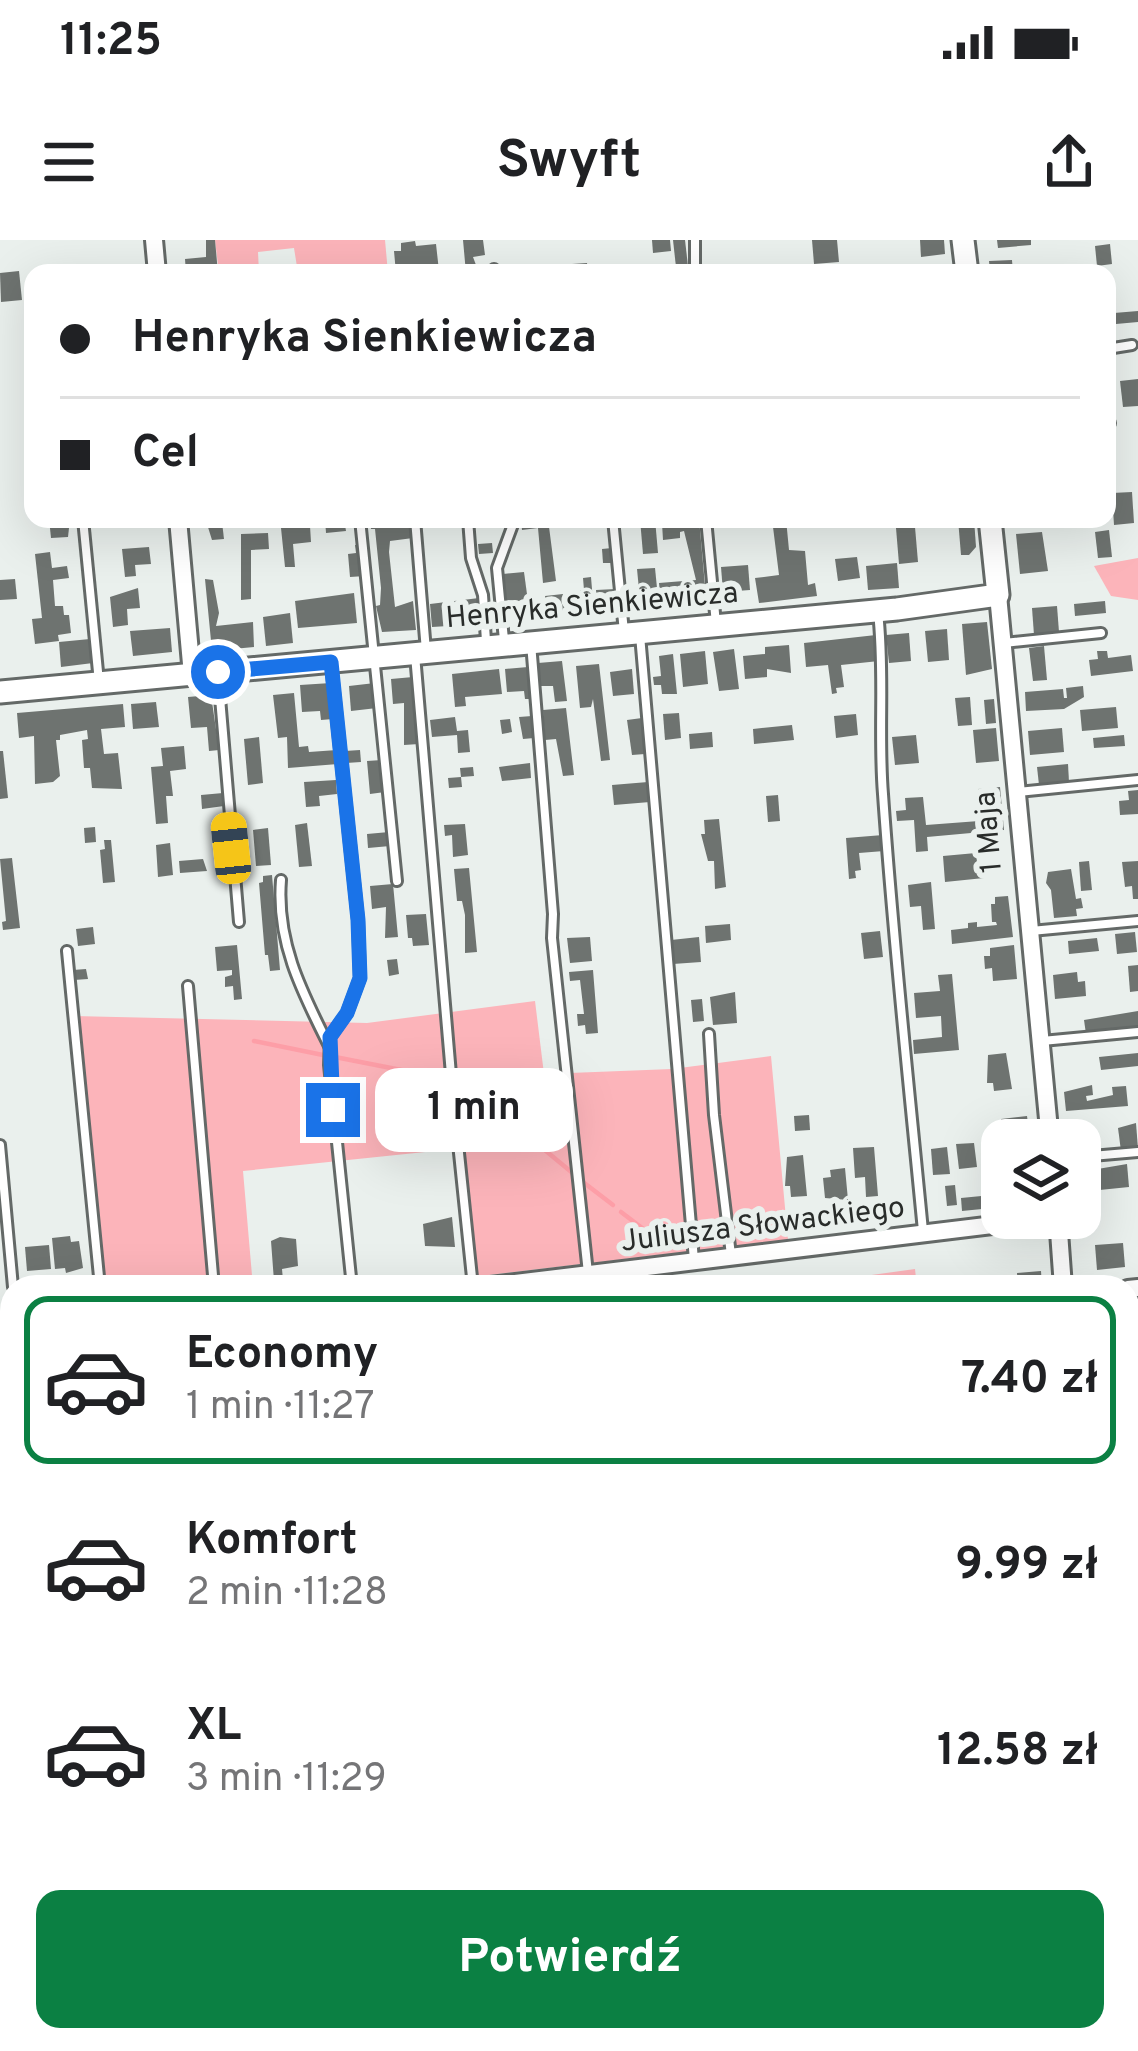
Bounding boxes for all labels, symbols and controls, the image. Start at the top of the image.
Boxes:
text: 11:25 [60,14,162,71]
text: Swyft [497,128,641,197]
icon: menu [36,129,102,195]
icon: share [1036,129,1102,195]
text: Henryka Sienkiewicza [132,311,597,368]
text: Cel [132,426,199,483]
street label: Henryka Sienkiewicza [444,576,740,638]
route start [191,645,245,699]
street label: 1 Maja [968,790,1012,874]
car [209,810,253,886]
callout: 1 min [375,1068,573,1152]
route end [306,1083,360,1137]
text: 1 min [427,1085,521,1134]
map controls [981,1119,1101,1239]
button: layers [981,1119,1101,1239]
street label: Juliusza Słowackiego [619,1190,907,1262]
icon: car [42,1326,150,1434]
text: Economy [186,1327,378,1384]
text: 7.40 zł [961,1352,1098,1409]
text: 1 min · 11:27 [186,1384,375,1433]
icon: car [42,1512,150,1620]
text: Komfort [186,1513,358,1570]
text: 9.99 zł [955,1538,1098,1595]
text: 2 min · 11:28 [186,1570,388,1619]
icon: car [42,1698,150,1806]
text: XL [186,1699,241,1756]
text: 12.58 zł [937,1724,1098,1781]
text: 3 min · 11:29 [186,1756,387,1805]
button: Potwierdź [36,1890,1104,2028]

